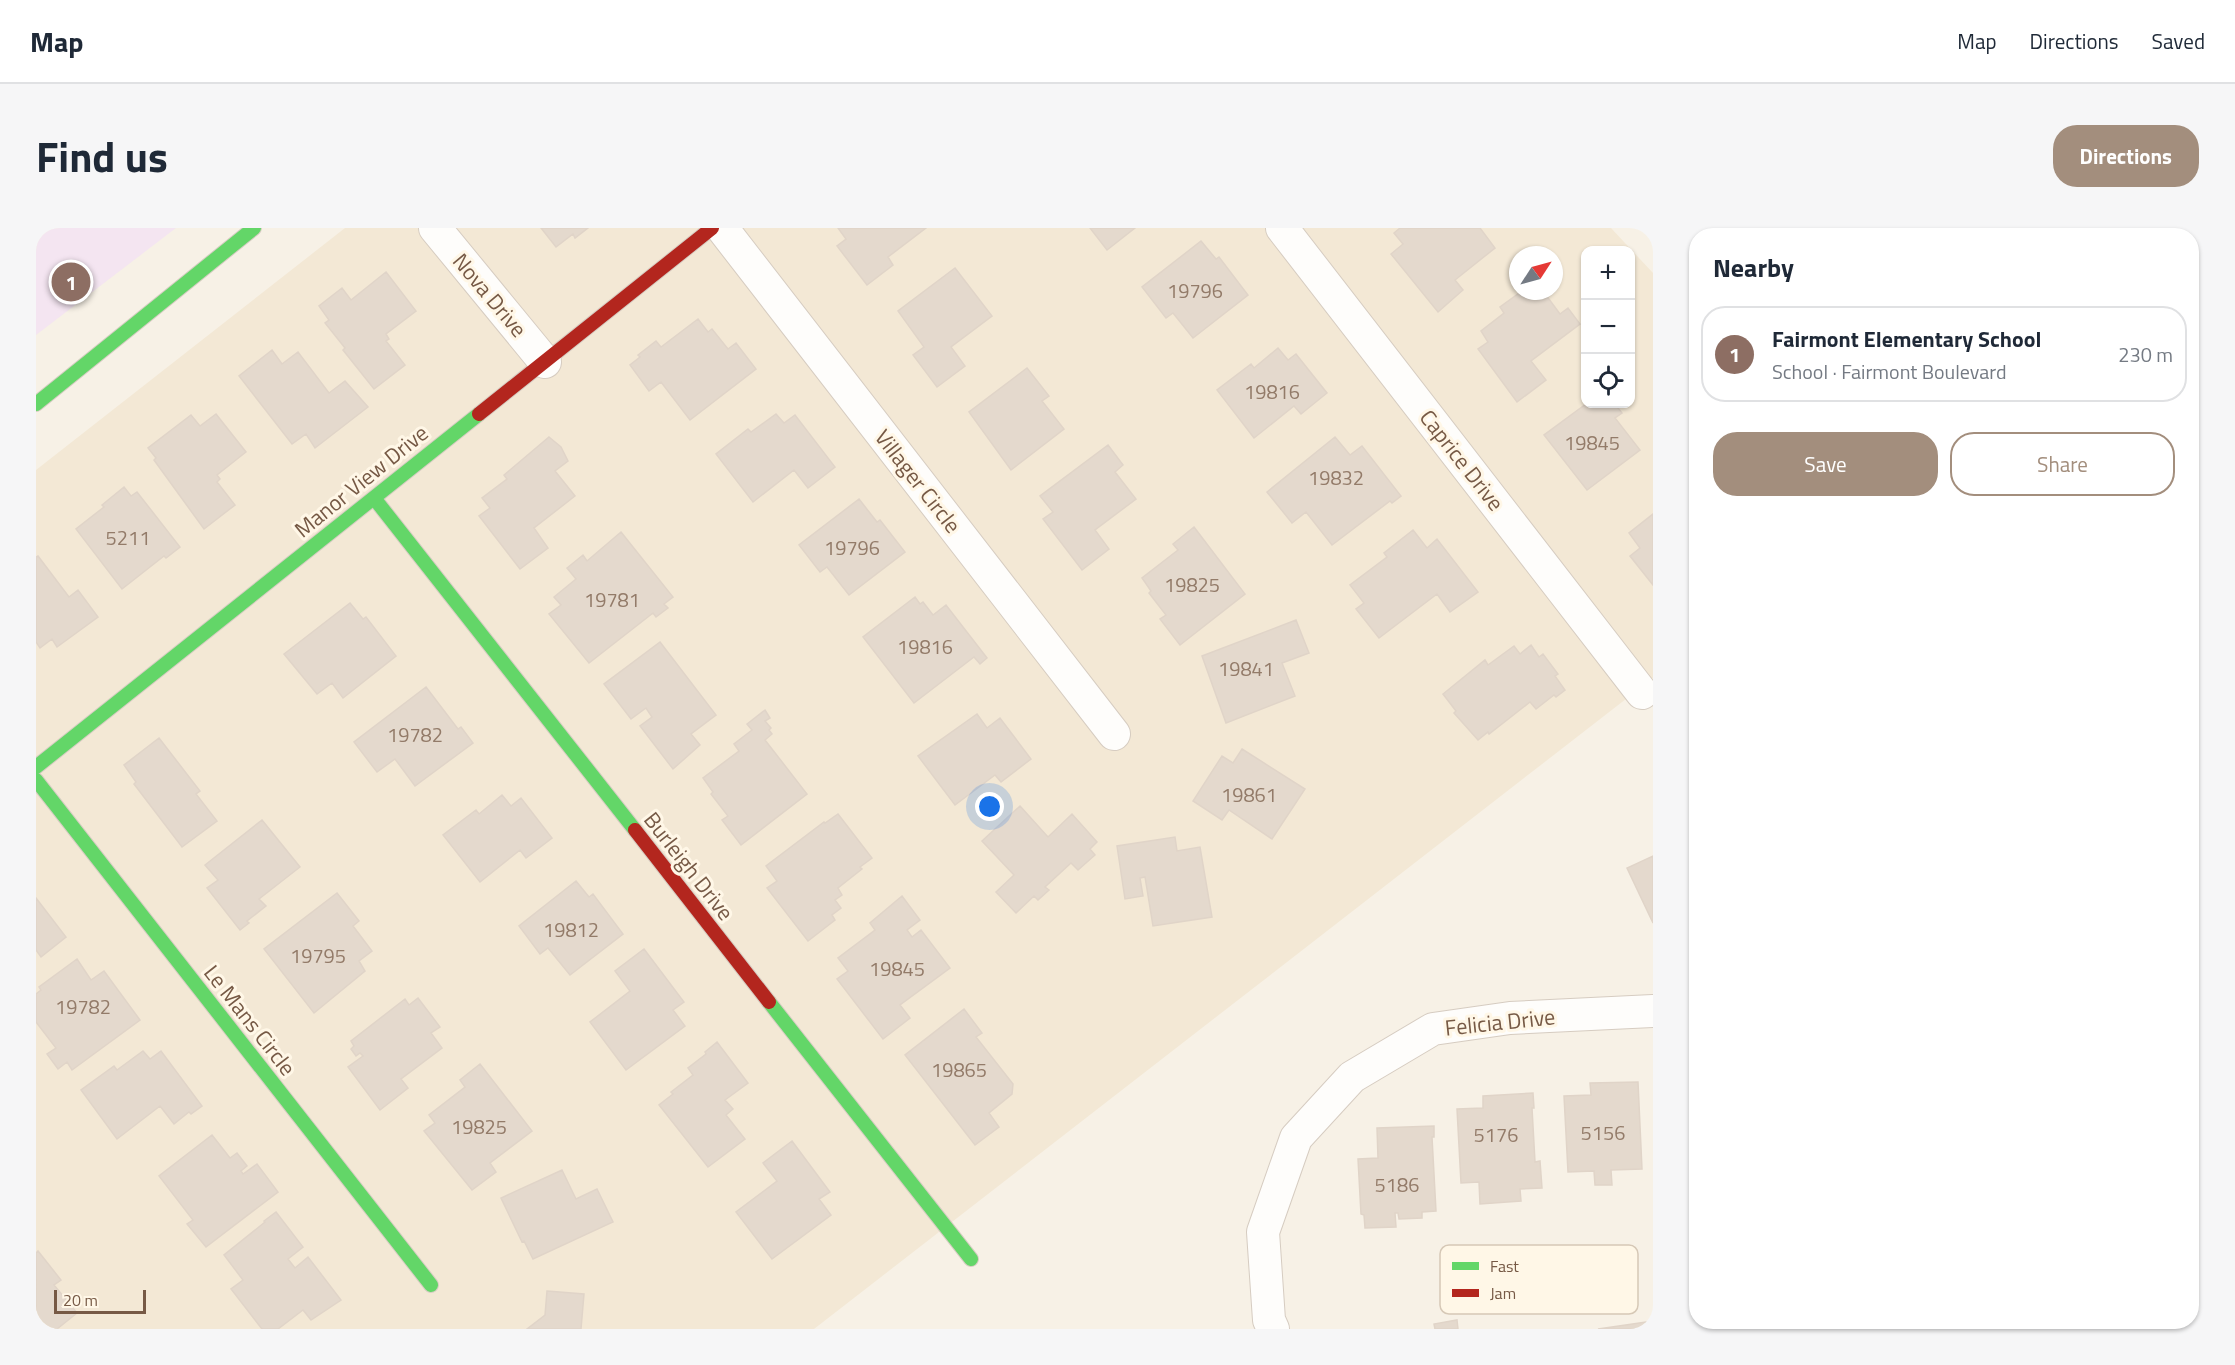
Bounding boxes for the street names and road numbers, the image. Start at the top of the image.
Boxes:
street label: Nova Drive [445,246,535,344]
street label: Caprice Drive [1411,402,1513,518]
street label: Manor View Drive [287,416,435,546]
street label: Villager Circle [867,422,969,540]
street label: Burleigh Drive [636,804,742,928]
street label: Le Mans Circle [196,957,304,1083]
street label: Felicia Drive [1443,999,1557,1045]

